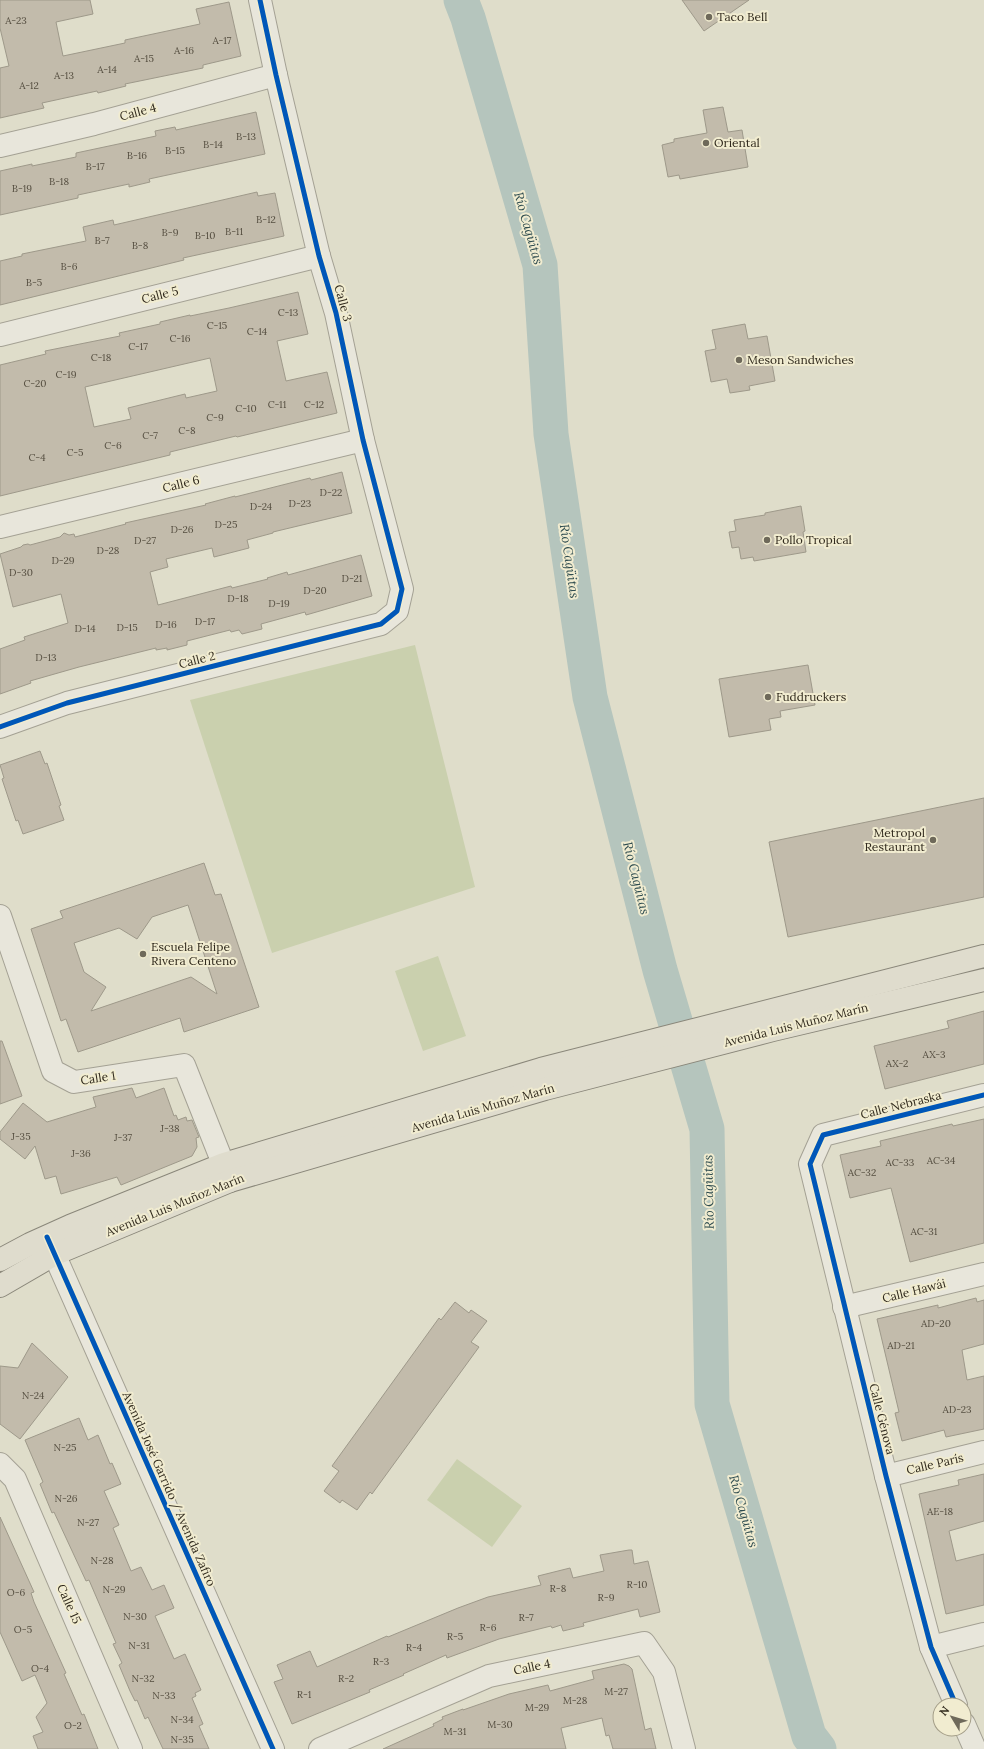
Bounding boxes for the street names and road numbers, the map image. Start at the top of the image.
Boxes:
street label: Calle 4 [118,99,158,124]
street label: Calle 5 [140,283,180,306]
street label: Calle 3 [331,283,356,323]
street label: Calle 6 [161,472,201,495]
street label: Calle 2 [177,648,217,671]
street label: Avenida Luis Muñoz Marín [721,999,869,1050]
street label: Calle 1 [79,1067,116,1088]
street label: Avenida Luis Muñoz Marín [409,1080,556,1135]
street label: Calle Nebraska [859,1087,943,1122]
street label: Avenida Luis Muñoz Marín [102,1170,246,1240]
street label: Calle Hawái [880,1275,947,1306]
street label: Calle Génova [866,1382,899,1456]
street label: Avenida José Garrido / Avenida Zafiro [118,1388,219,1589]
street label: Calle París [905,1450,965,1477]
street label: Calle 15 [54,1582,85,1626]
street label: Calle 4 [512,1655,552,1678]

